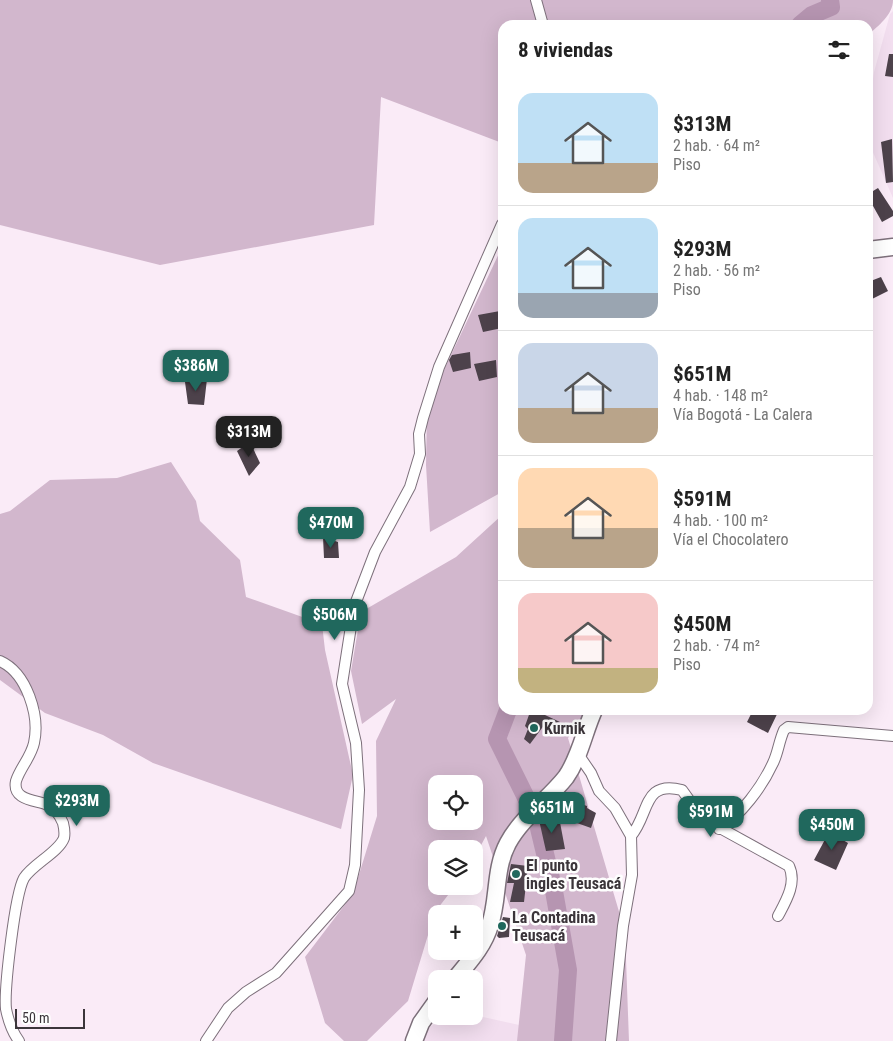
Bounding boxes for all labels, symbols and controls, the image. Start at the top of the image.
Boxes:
icon: filters [825,36,853,64]
text: 8 viviendas [518,38,613,62]
text: $313M [673,112,731,136]
icon: home [558,113,618,173]
text: 2 hab. · 64 m² [673,136,760,155]
text: Piso [673,155,701,174]
text: $293M [673,237,731,261]
icon: home [558,238,618,298]
text: 2 hab. · 56 m² [673,261,760,280]
text: Piso [673,280,701,299]
pin: $386M [161,350,231,392]
text: $386M [174,356,218,375]
text: $651M [673,362,731,386]
icon: home [558,363,618,423]
text: 4 hab. · 148 m² [673,386,768,405]
text: Vía Bogotá - La Calera [673,405,813,424]
pin: $313M [214,416,284,458]
text: $313M [227,422,271,441]
text: $591M [673,487,731,511]
icon: home [558,488,618,548]
pin: $470M [296,506,366,549]
text: 4 hab. · 100 m² [673,511,768,530]
text: $470M [309,513,353,532]
text: Vía el Chocolatero [673,530,788,549]
pin: $506M [300,598,370,641]
text: $506M [313,605,357,624]
text: $450M [673,612,731,636]
icon: home [558,613,618,673]
text: 2 hab. · 74 m² [673,636,760,655]
text: Piso [673,655,701,674]
place label: Kurnik [544,719,586,738]
marker: Kurnik [528,722,540,734]
map controls [428,775,483,1025]
button: locate [428,775,483,830]
pin: $293M [42,784,112,827]
text: $293M [55,791,99,810]
pin: $651M [517,792,587,834]
pin: $591M [676,796,746,838]
text: $651M [530,798,574,817]
text: $591M [689,802,733,821]
pin: $450M [797,808,867,851]
text: $450M [810,815,854,834]
button: layers [428,840,483,895]
place label: El punto ingles Teusacá [526,856,622,893]
marker: El punto ingles Teusacá [510,868,522,880]
button: + [428,905,483,960]
place label: La Contadina Teusacá [512,908,596,945]
marker: La Contadina Teusacá [496,920,508,932]
button: − [428,970,483,1025]
scale bar [15,1006,85,1029]
text: 50 m [22,1010,50,1026]

